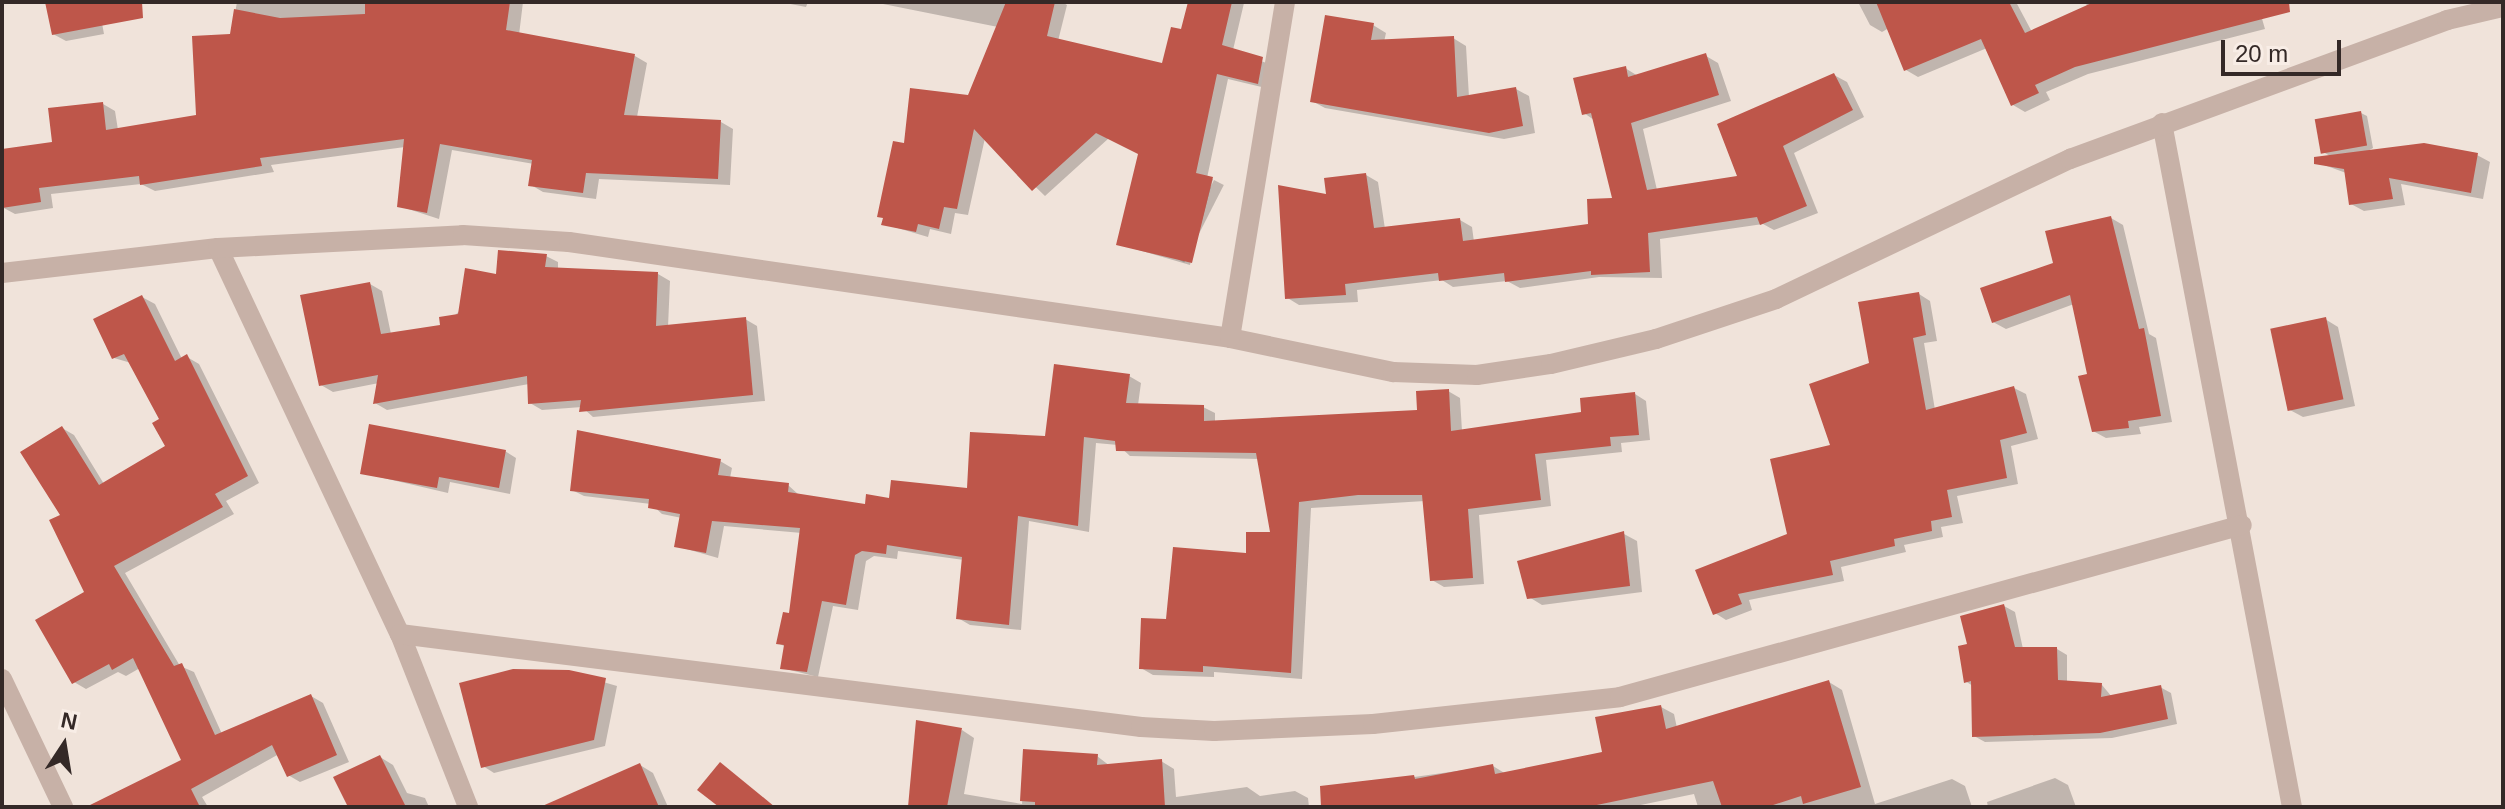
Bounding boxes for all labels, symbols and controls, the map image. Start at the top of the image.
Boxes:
scale bar [2225,24,2345,74]
text: 20 m [2235,40,2288,67]
north arrow [24,705,104,785]
text: N [59,707,79,735]

